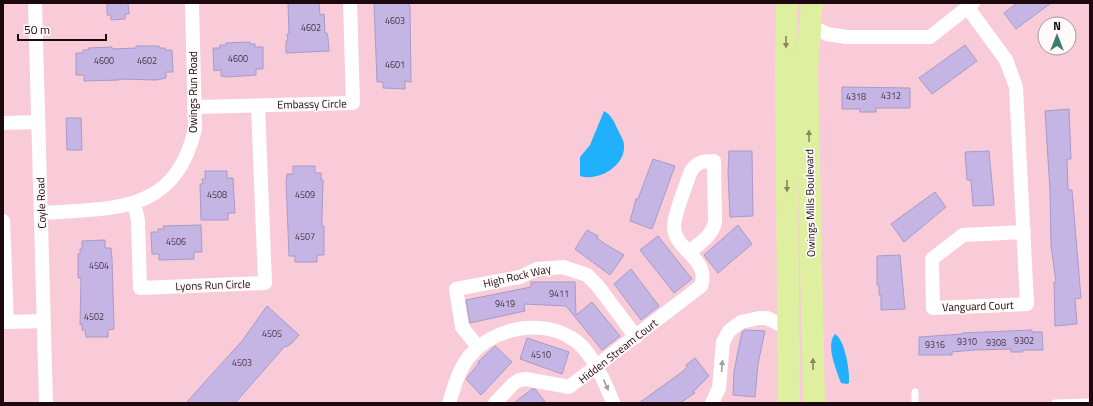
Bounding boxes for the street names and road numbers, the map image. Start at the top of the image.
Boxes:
street label: Owings Run Road [185,51,201,133]
street label: Embassy Circle [277,95,347,113]
street label: Owings Mills Boulevard [801,149,819,257]
street label: Coyle Road [32,177,50,229]
street label: High Rock Way [482,260,553,292]
street label: Lyons Run Circle [175,276,251,294]
street label: Vanguard Court [942,297,1014,315]
street label: Hidden Stream Court [575,315,661,387]

